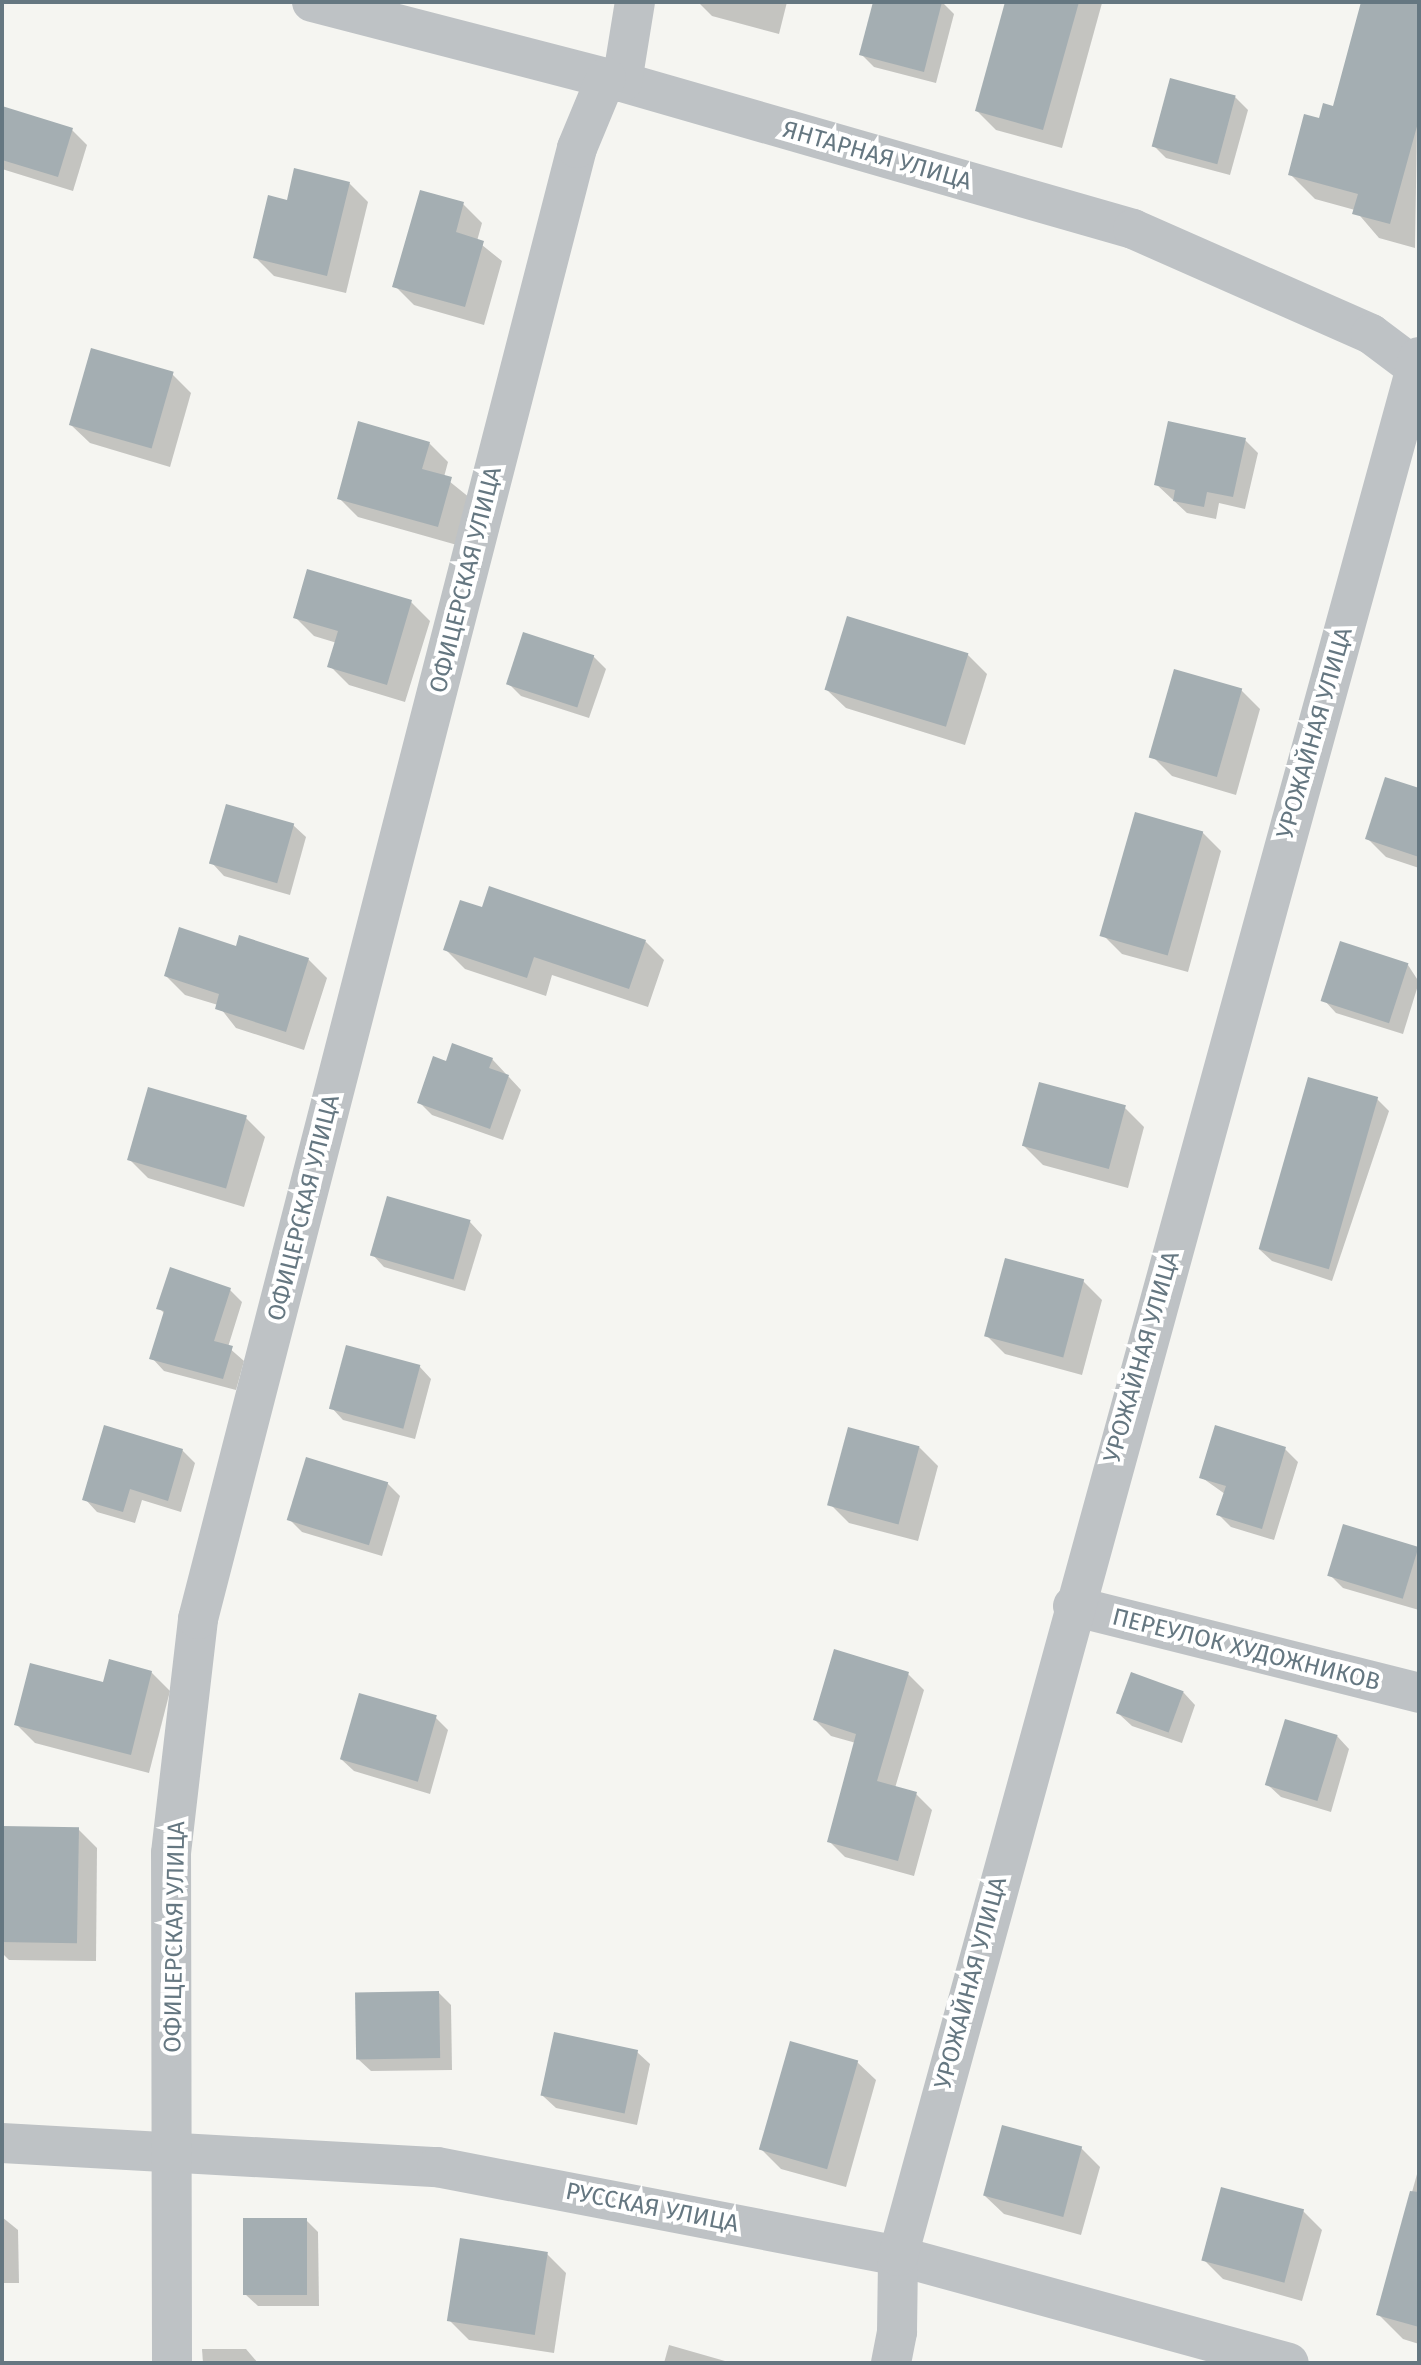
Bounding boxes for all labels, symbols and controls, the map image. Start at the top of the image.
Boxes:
street label: ЯНТАРНАЯ УЛИЦА [779,115,975,197]
street label: ОФИЦЕРСКАЯ УЛИЦА [424,464,508,696]
street label: УРОЖАЙНАЯ УЛИЦА [1271,624,1359,842]
street label: ОФИЦЕРСКАЯ УЛИЦА [262,1092,346,1324]
street label: УРОЖАЙНАЯ УЛИЦА [1098,1248,1186,1466]
street label: ПЕРЕУЛОК ХУДОЖНИКОВ [1109,1603,1383,1697]
street label: ОФИЦЕРСКАЯ УЛИЦА [159,1821,191,2053]
street label: УРОЖАЙНАЯ УЛИЦА [929,1874,1013,2092]
street label: РУССКАЯ УЛИЦА [563,2177,741,2239]

